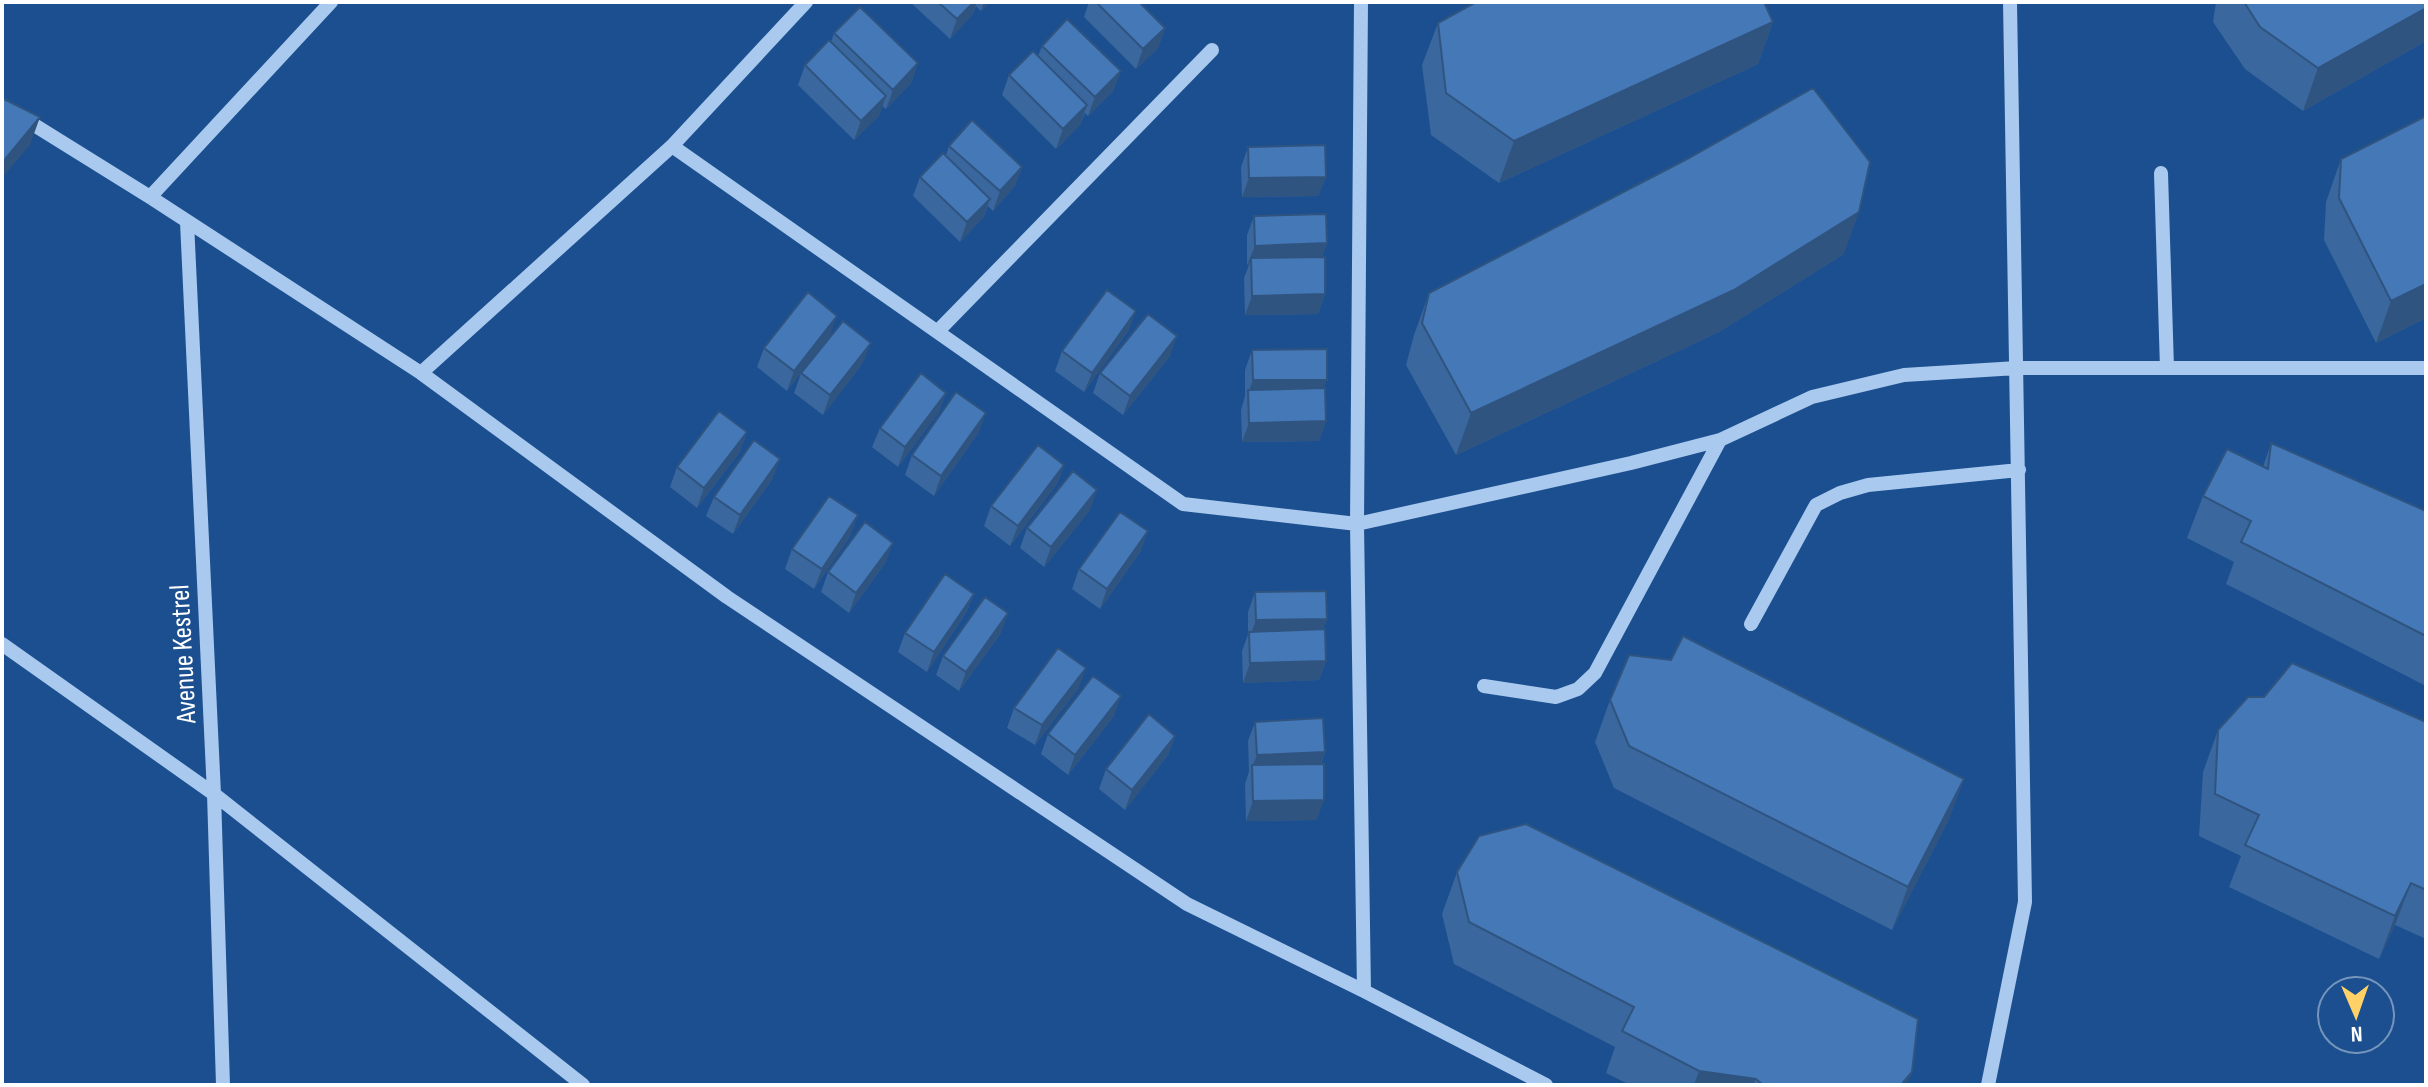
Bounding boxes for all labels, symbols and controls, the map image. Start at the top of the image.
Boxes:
street label: Avenue Kestrel [163,584,204,725]
north arrow [2316,975,2396,1055]
text: N [2350,1020,2363,1047]

